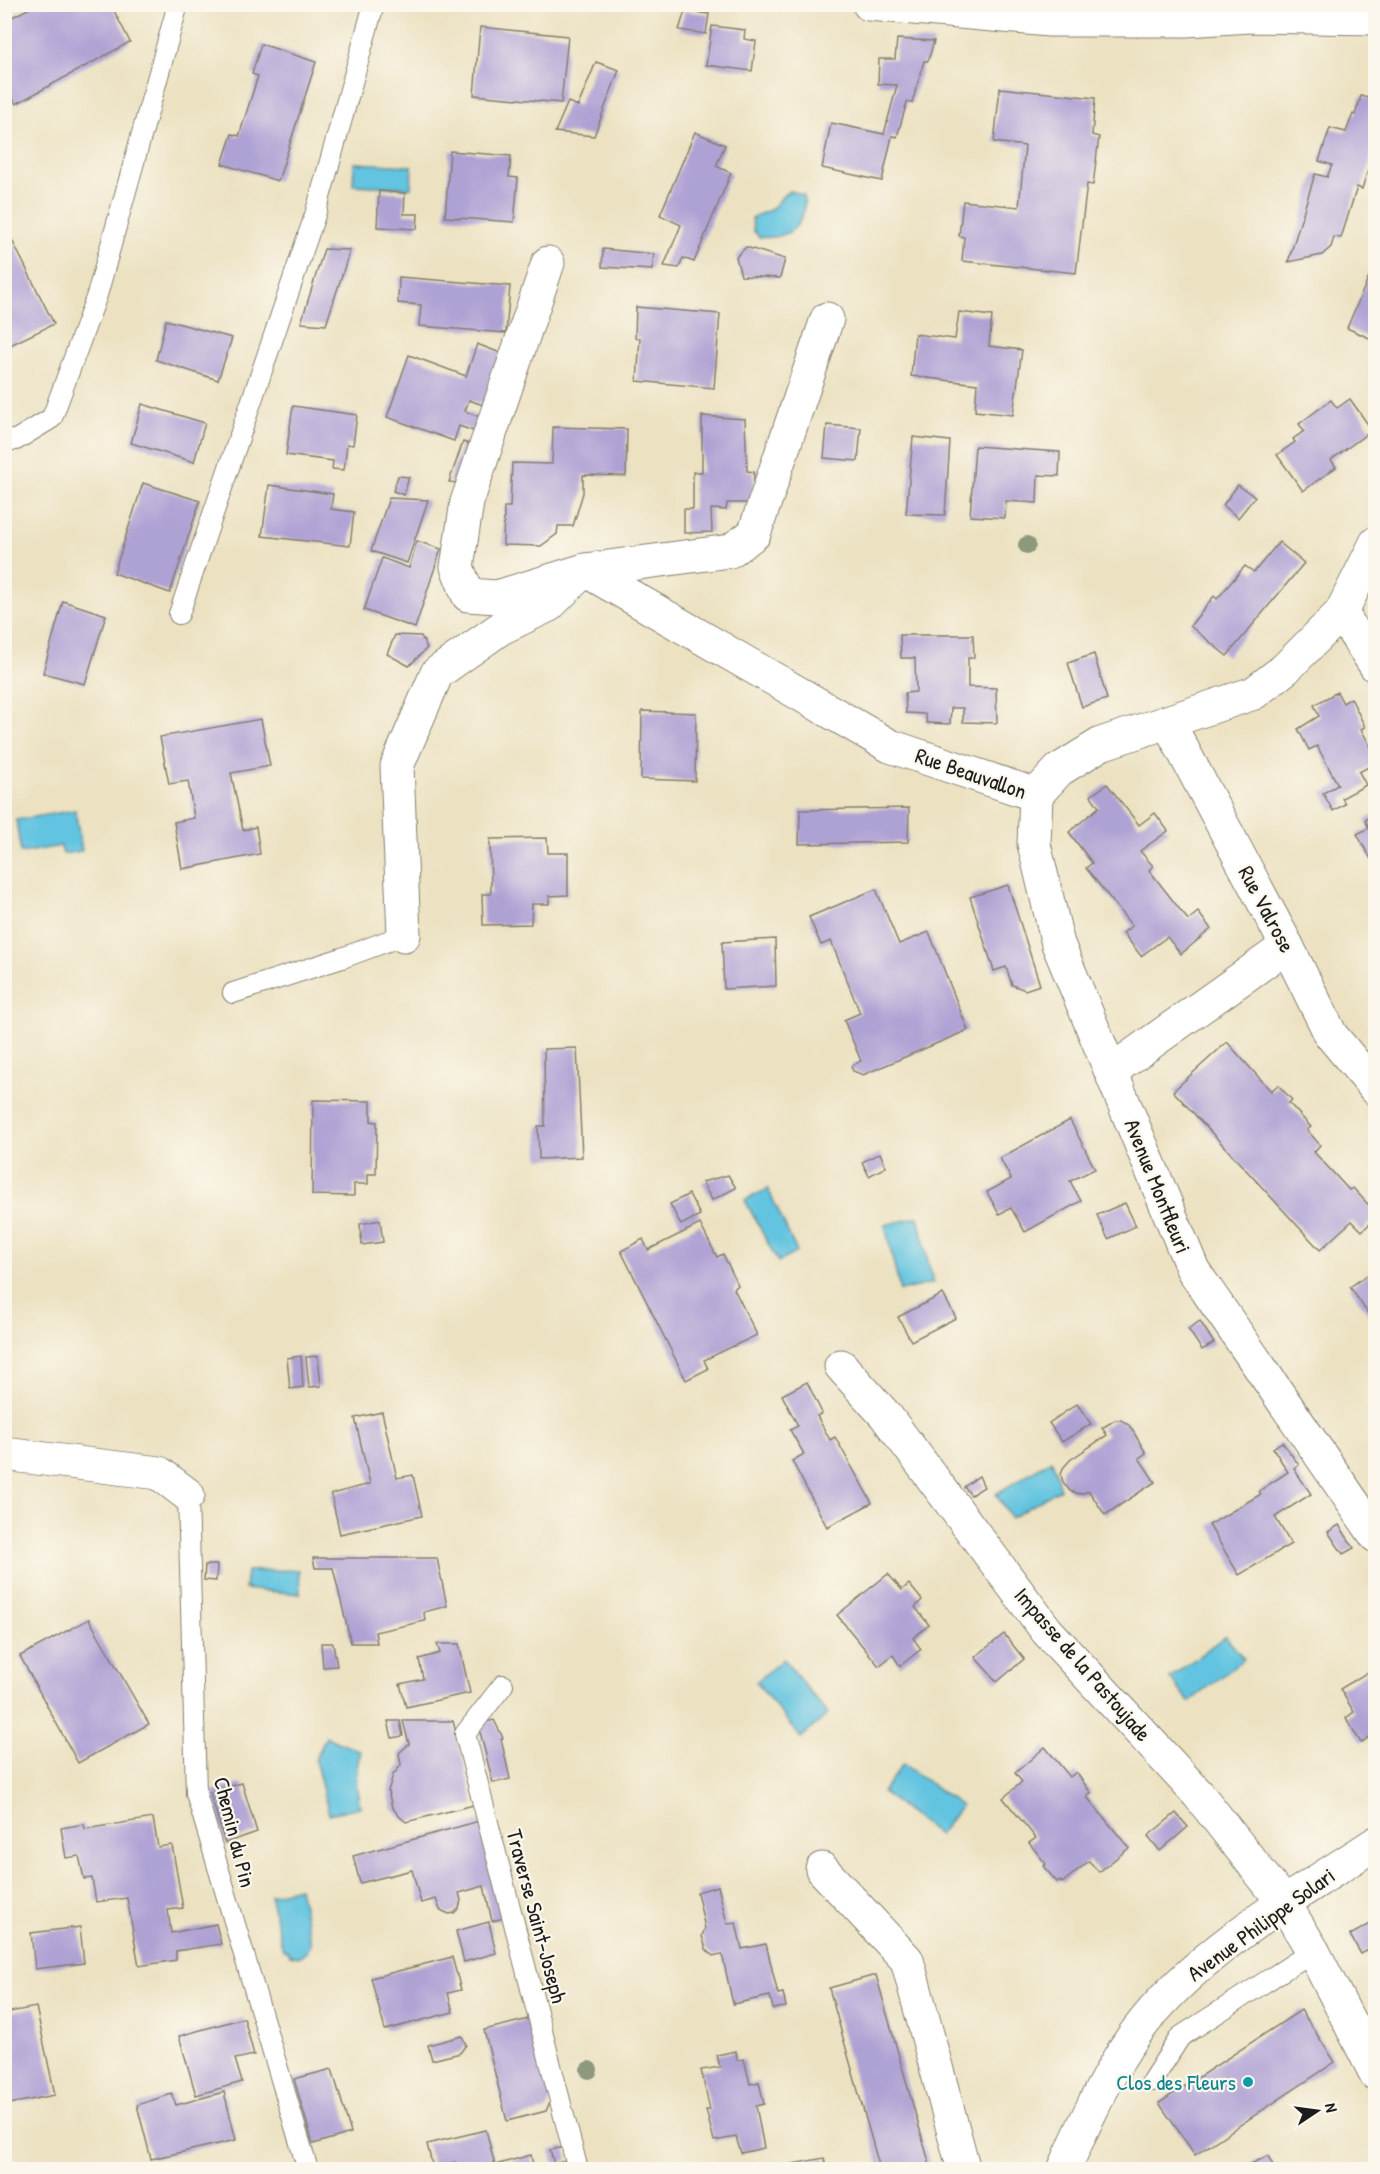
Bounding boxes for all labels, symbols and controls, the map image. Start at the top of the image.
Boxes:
street label: Rue Beauvallon [911,740,1031,806]
street label: Rue Valrose [1232,860,1302,958]
street label: Avenue Montfleuri [1117,1114,1199,1258]
street label: Impasse de la Pastoujade [1008,1581,1158,1748]
street label: Chemin du Pin [207,1774,263,1890]
street label: Traverse Saint-Joseph [499,1826,575,2006]
street label: Avenue Philippe Solari [1181,1860,1341,1988]
place label: Clos des Fleurs [1116,2067,1236,2097]
marker: Clos des Fleurs [1241,2075,1255,2089]
north arrow [1287,2081,1347,2141]
text: N [1320,2101,1343,2115]

